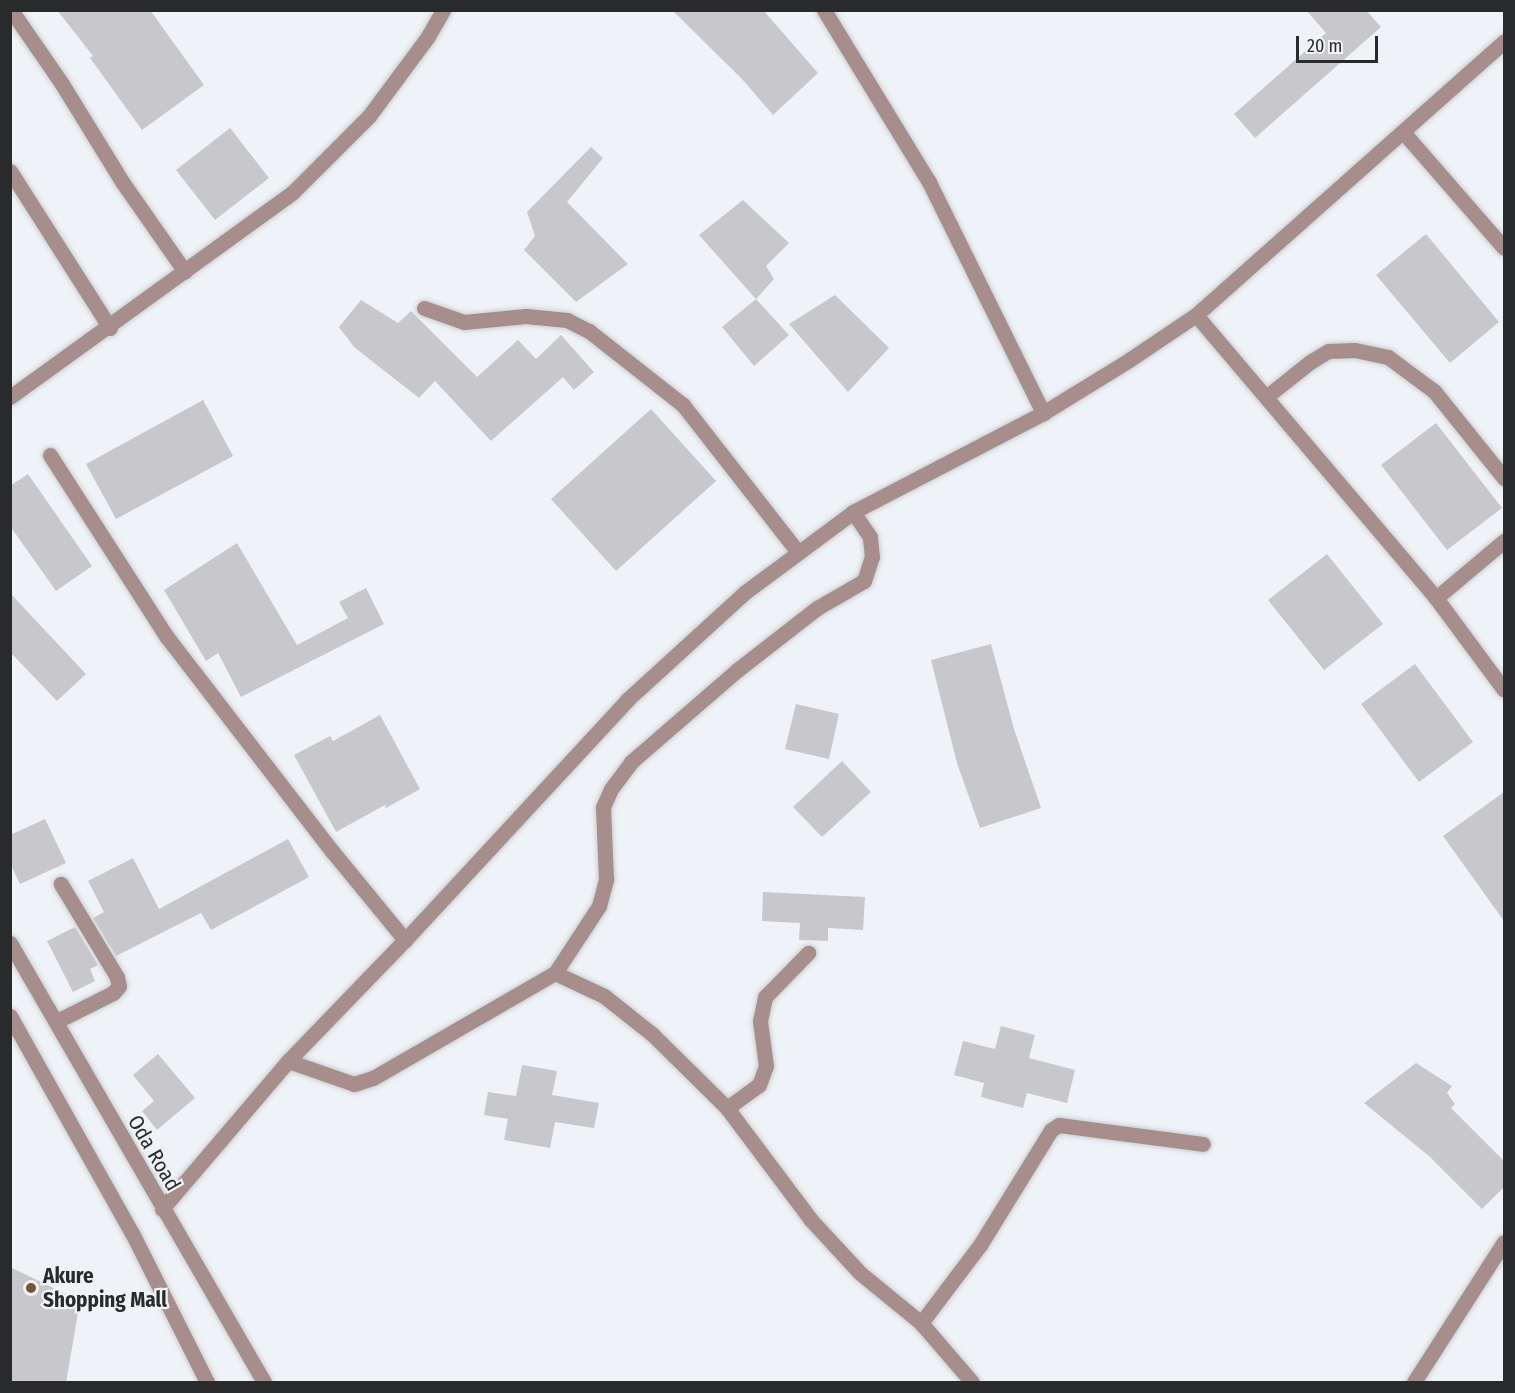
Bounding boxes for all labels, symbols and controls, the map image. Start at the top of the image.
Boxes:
scale bar [1299,24,1382,62]
text: 20 m [1307,35,1342,57]
street label: Oda Road [122,1111,186,1195]
place label: Akure Shopping Mall [43,1263,167,1313]
marker: Akure Shopping Mall [24,1281,38,1295]

